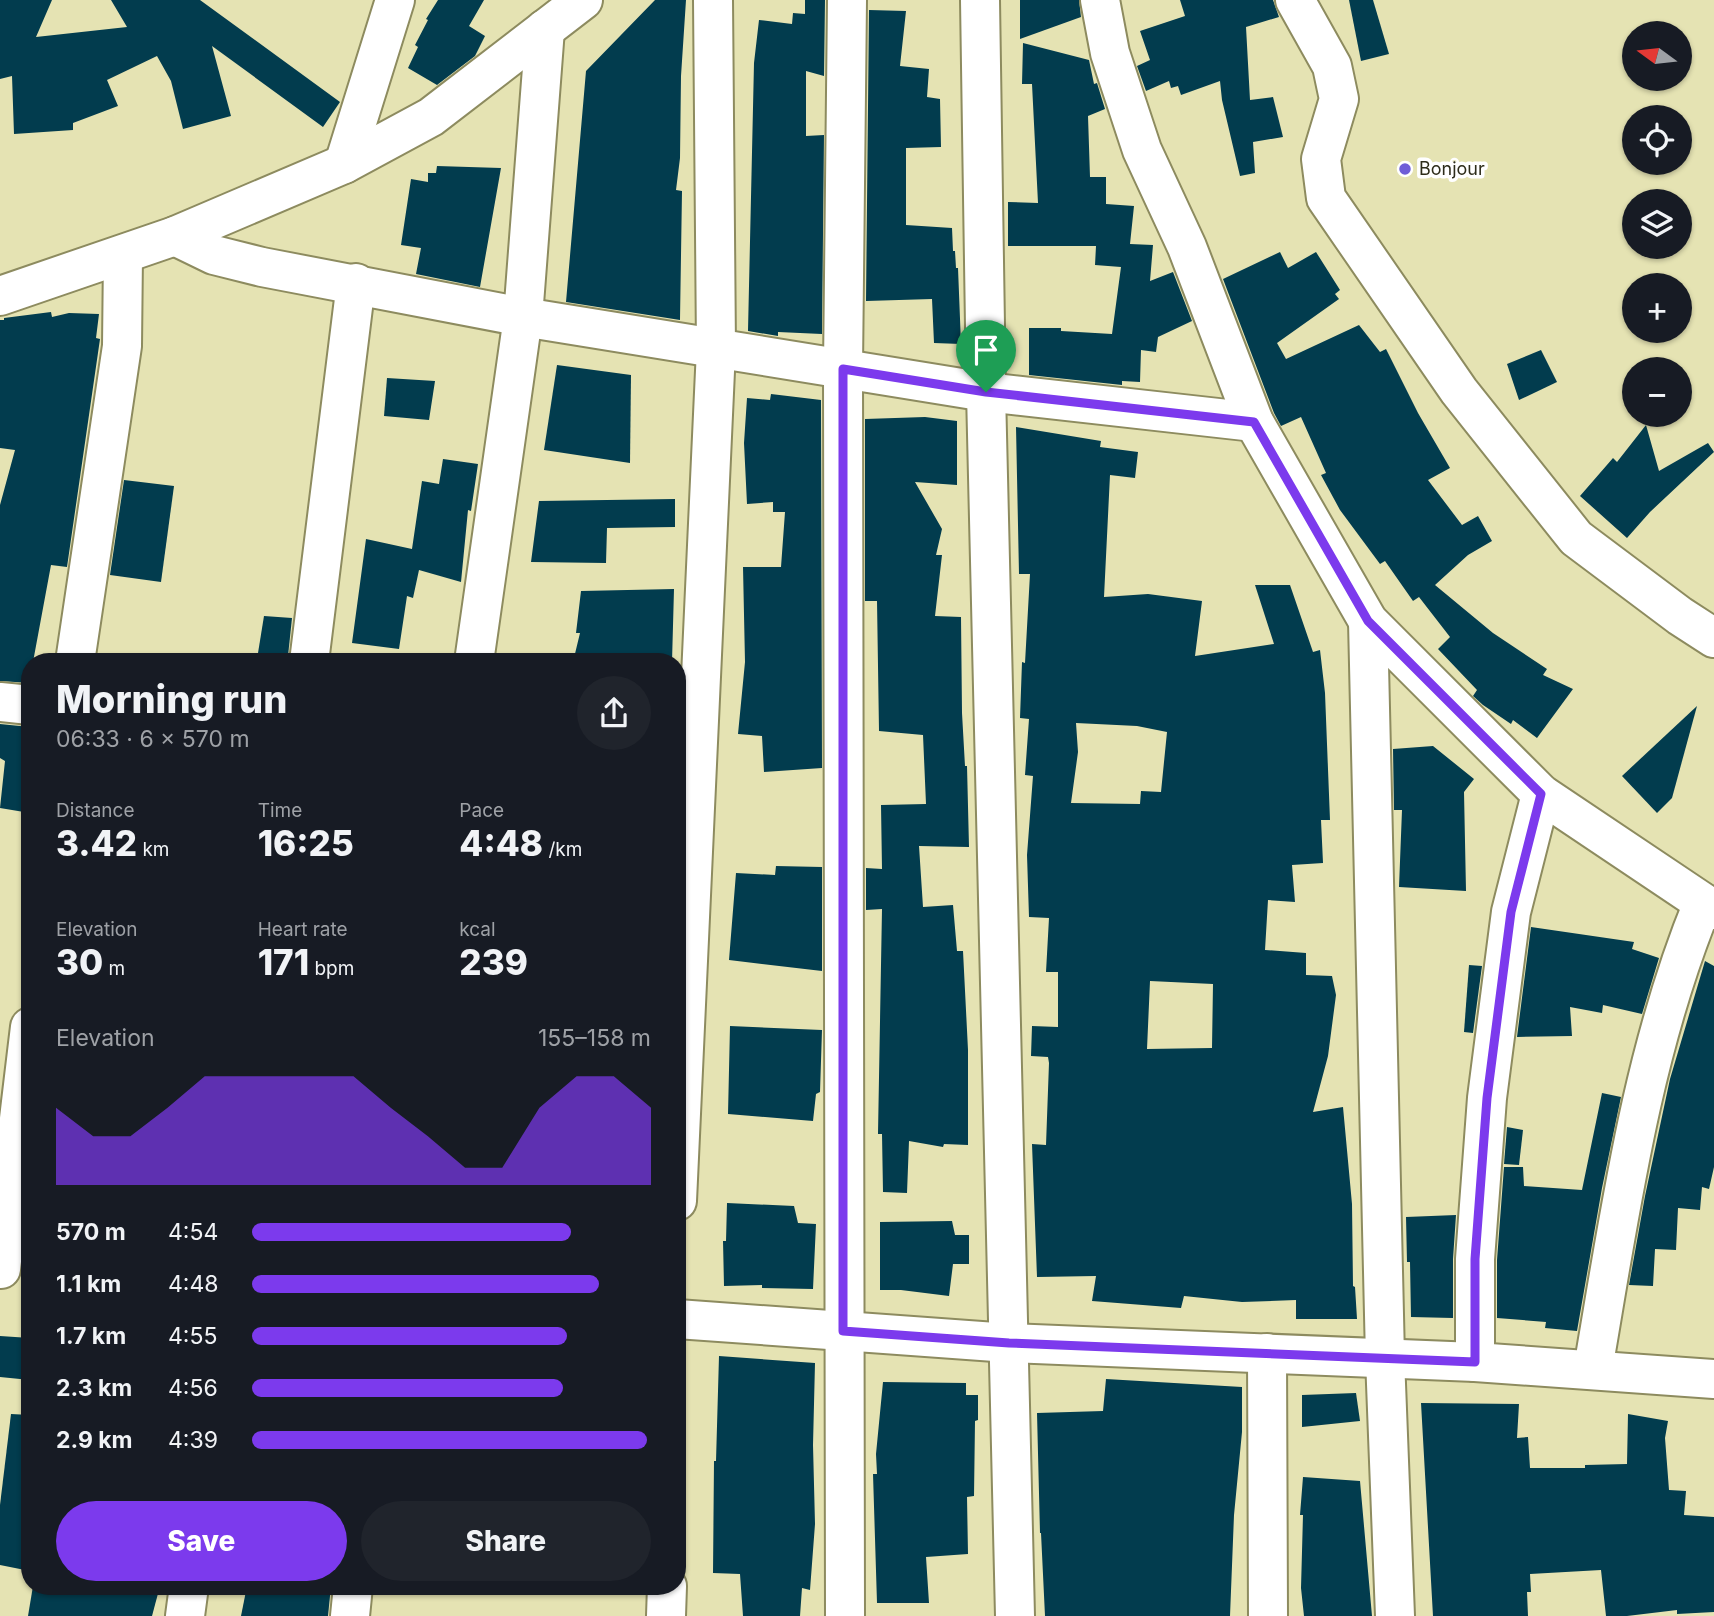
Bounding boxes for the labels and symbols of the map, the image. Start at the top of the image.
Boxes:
north arrow [1622,21,1692,91]
place label: Bonjour [1419,158,1485,179]
marker: Bonjour [1397,161,1413,177]
pin [956,320,1016,392]

